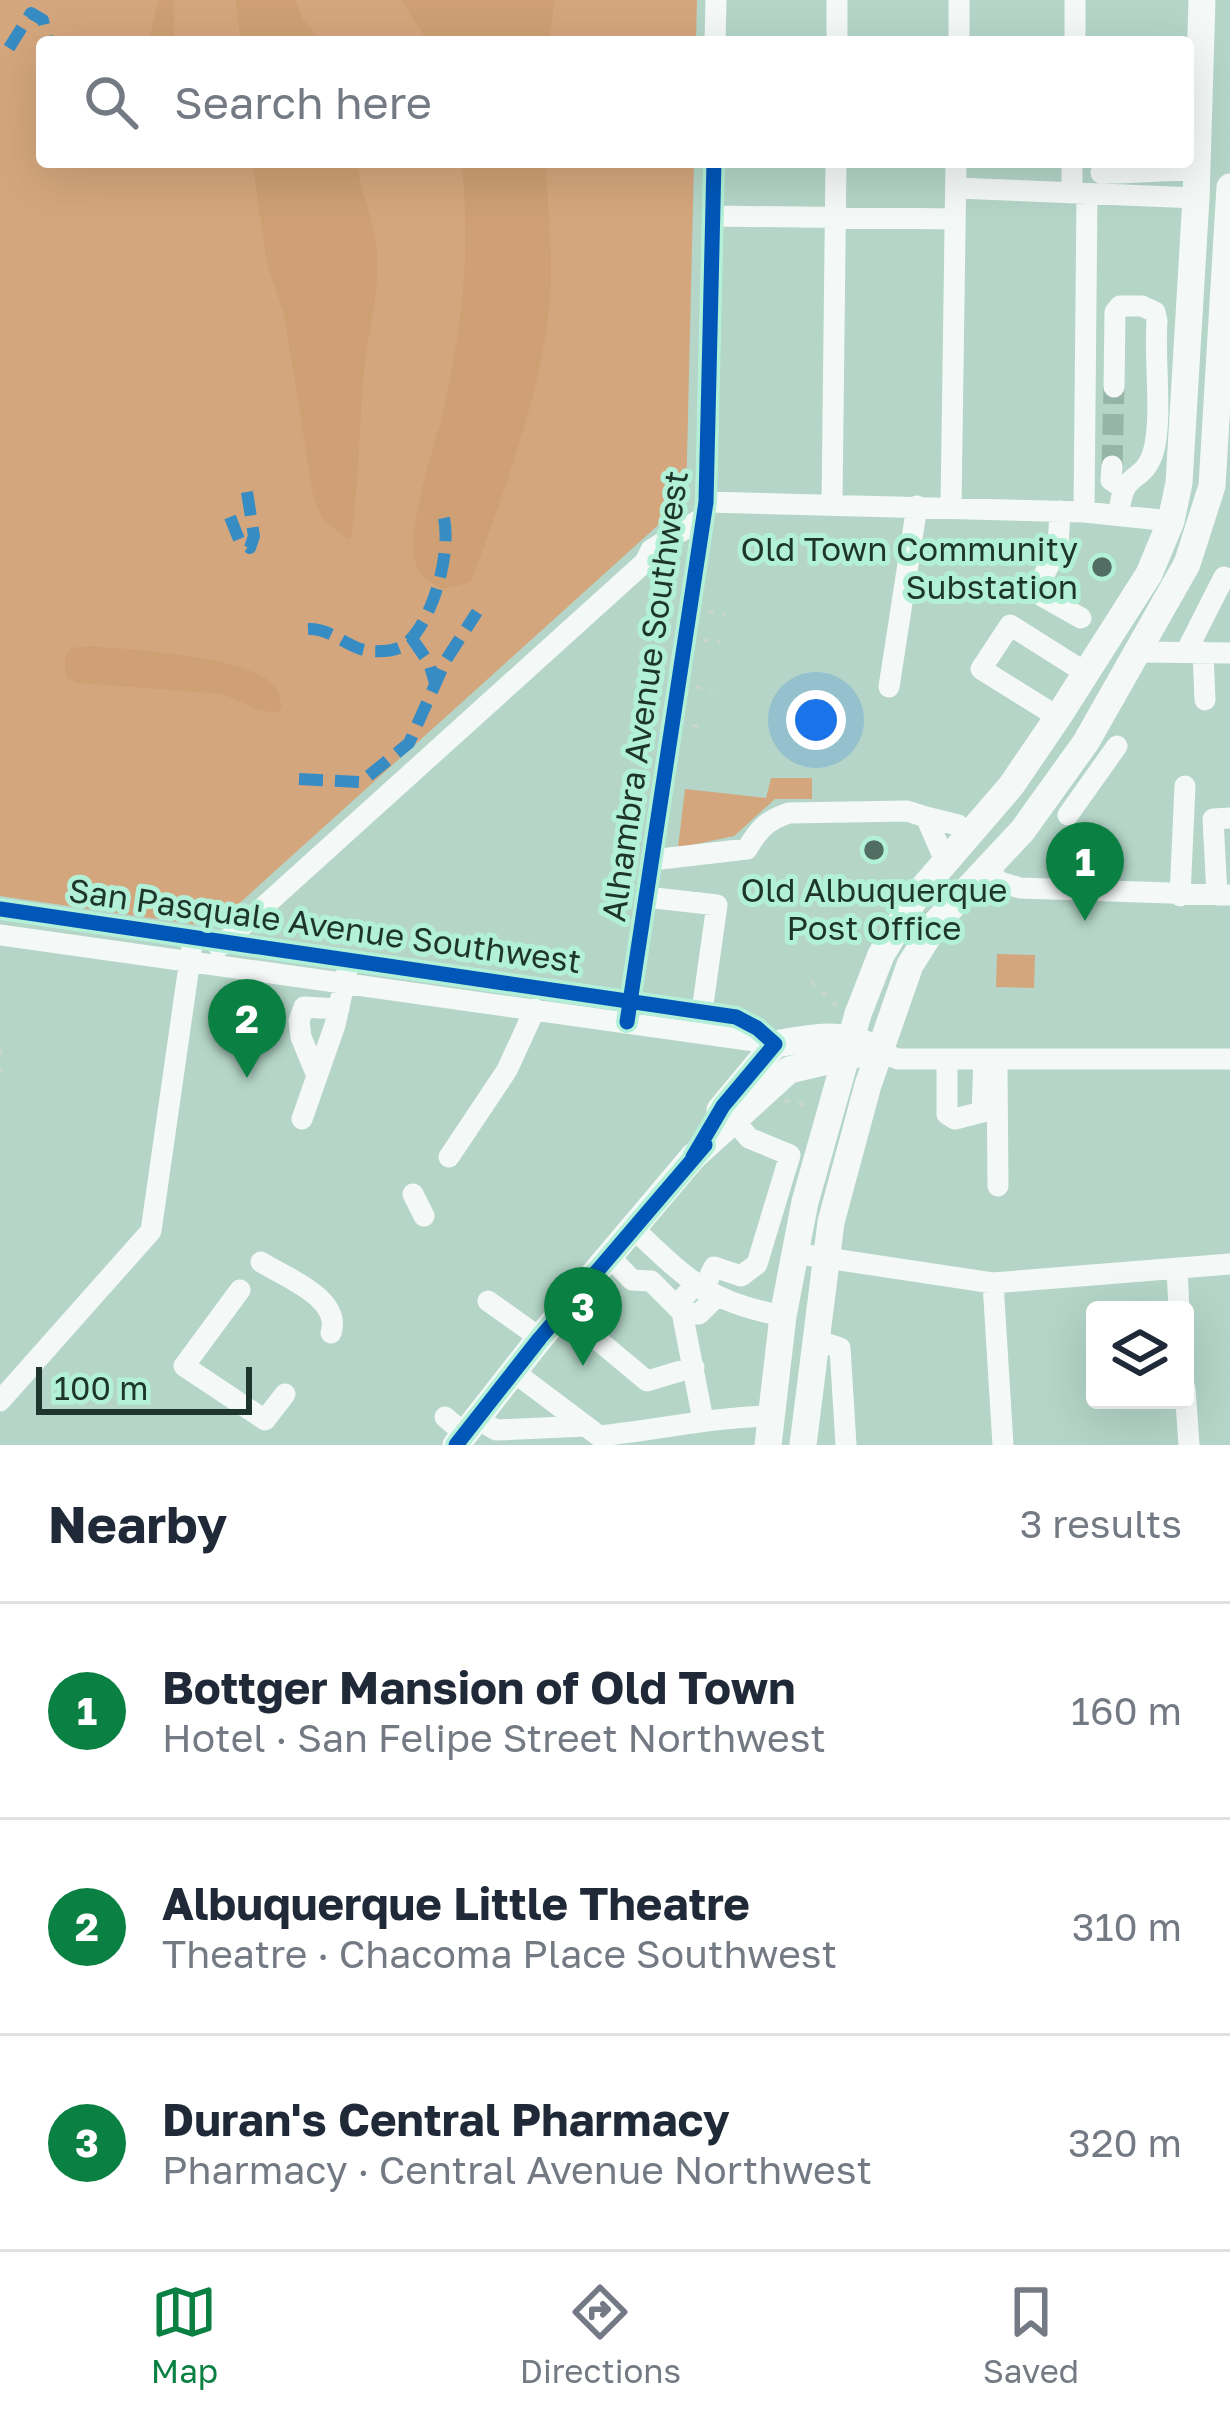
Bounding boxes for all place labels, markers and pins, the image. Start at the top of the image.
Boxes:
place label: Old Town Community Substation [740,529,1078,606]
marker: Old Town Community Substation [1089,554,1115,580]
pin: 1 [1046,822,1124,921]
marker: Old Albuquerque Post Office [861,837,887,863]
place label: Old Albuquerque Post Office [741,870,1007,947]
pin: 2 [208,979,286,1078]
pin: 3 [544,1267,622,1366]

